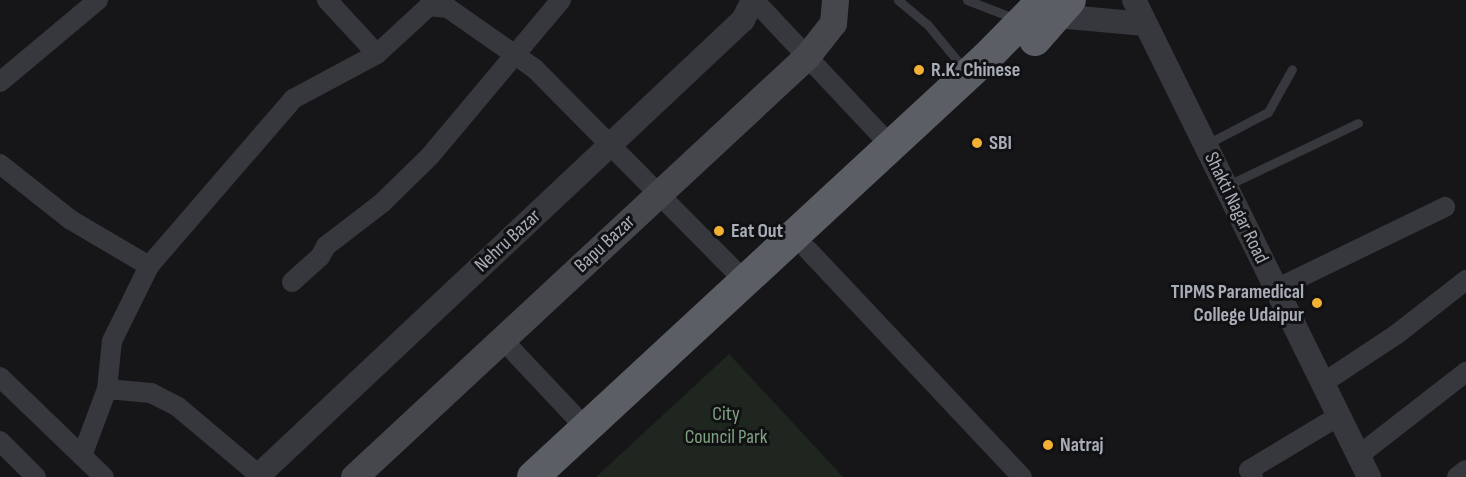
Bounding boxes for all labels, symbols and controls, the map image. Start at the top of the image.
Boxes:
place label: R.K. Chinese [931,58,1020,82]
marker: R.K. Chinese [912,63,926,77]
place label: SBI [989,131,1012,155]
marker: SBI [970,136,984,150]
street label: Shakti Nagar Road [1199,148,1273,268]
street label: Nehru Bazar [470,204,546,278]
street label: Bapu Bazar [570,210,640,278]
place label: Eat Out [731,219,783,243]
marker: Eat Out [712,224,726,238]
place label: TIPMS Paramedical College Udaipur [1171,280,1304,327]
marker: TIPMS Paramedical College Udaipur [1308,294,1326,312]
park label: City Council Park [685,403,767,450]
place label: Natraj [1060,433,1104,457]
marker: Natraj [1041,438,1055,452]

